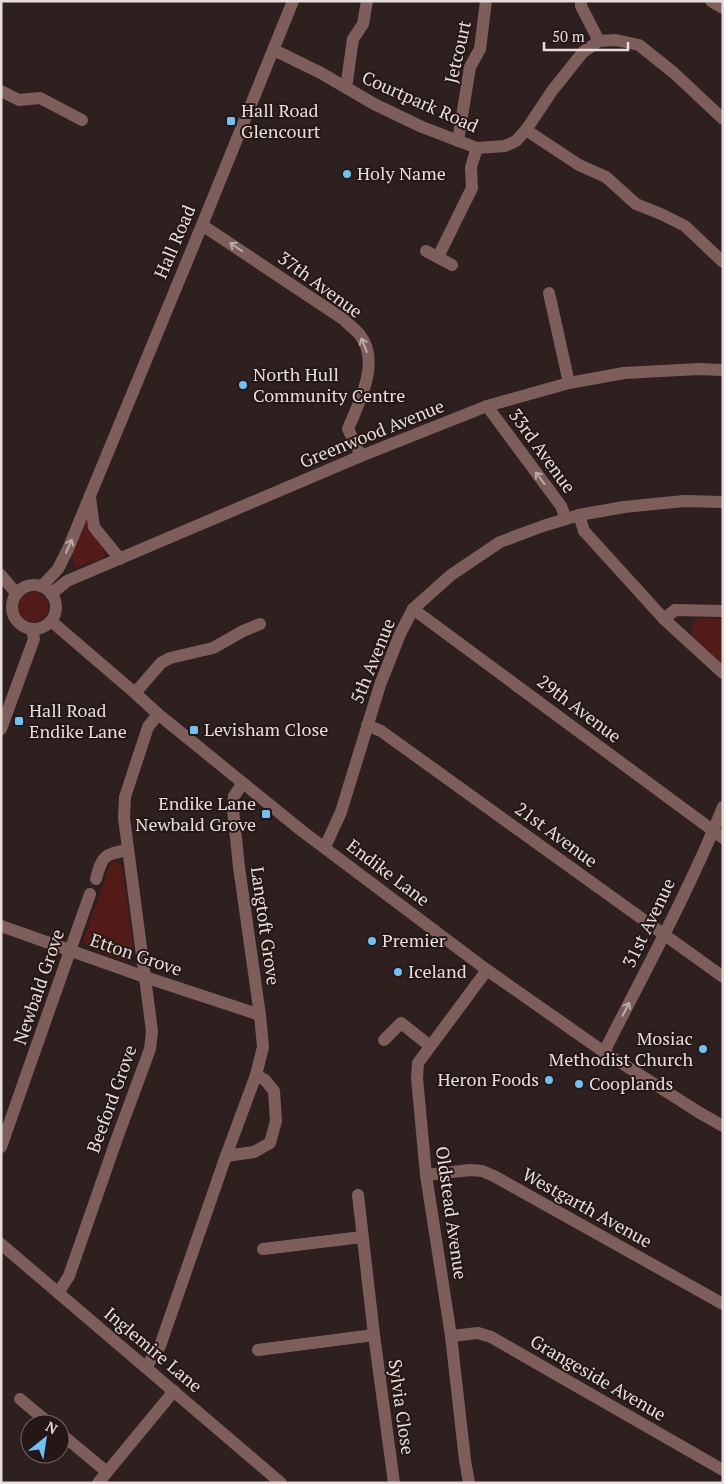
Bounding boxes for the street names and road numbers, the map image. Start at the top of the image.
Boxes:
street label: Jetcourt [438,18,476,86]
street label: Courtpark Road [358,65,482,137]
street label: Hall Road [148,201,200,282]
street label: 37th Avenue [274,245,368,323]
street label: Greenwood Avenue [296,393,447,473]
street label: 33rd Avenue [504,403,582,498]
street label: 5th Avenue [344,614,400,707]
street label: 29th Avenue [533,669,627,748]
street label: 21st Avenue [510,796,603,872]
street label: Endike Lane [342,833,435,911]
street label: Langtoft Grove [246,865,286,987]
street label: 31st Avenue [616,874,680,971]
street label: Newbald Grove [7,926,69,1048]
street label: Etton Grove [87,927,185,981]
street label: Beeford Grove [80,1041,142,1156]
street label: Oldstead Avenue [431,1145,473,1281]
street label: Westgarth Avenue [518,1162,657,1253]
street label: Inglemire Lane [100,1301,208,1397]
street label: Grangeside Avenue [526,1329,671,1426]
street label: Sylvia Close [383,1358,421,1456]

